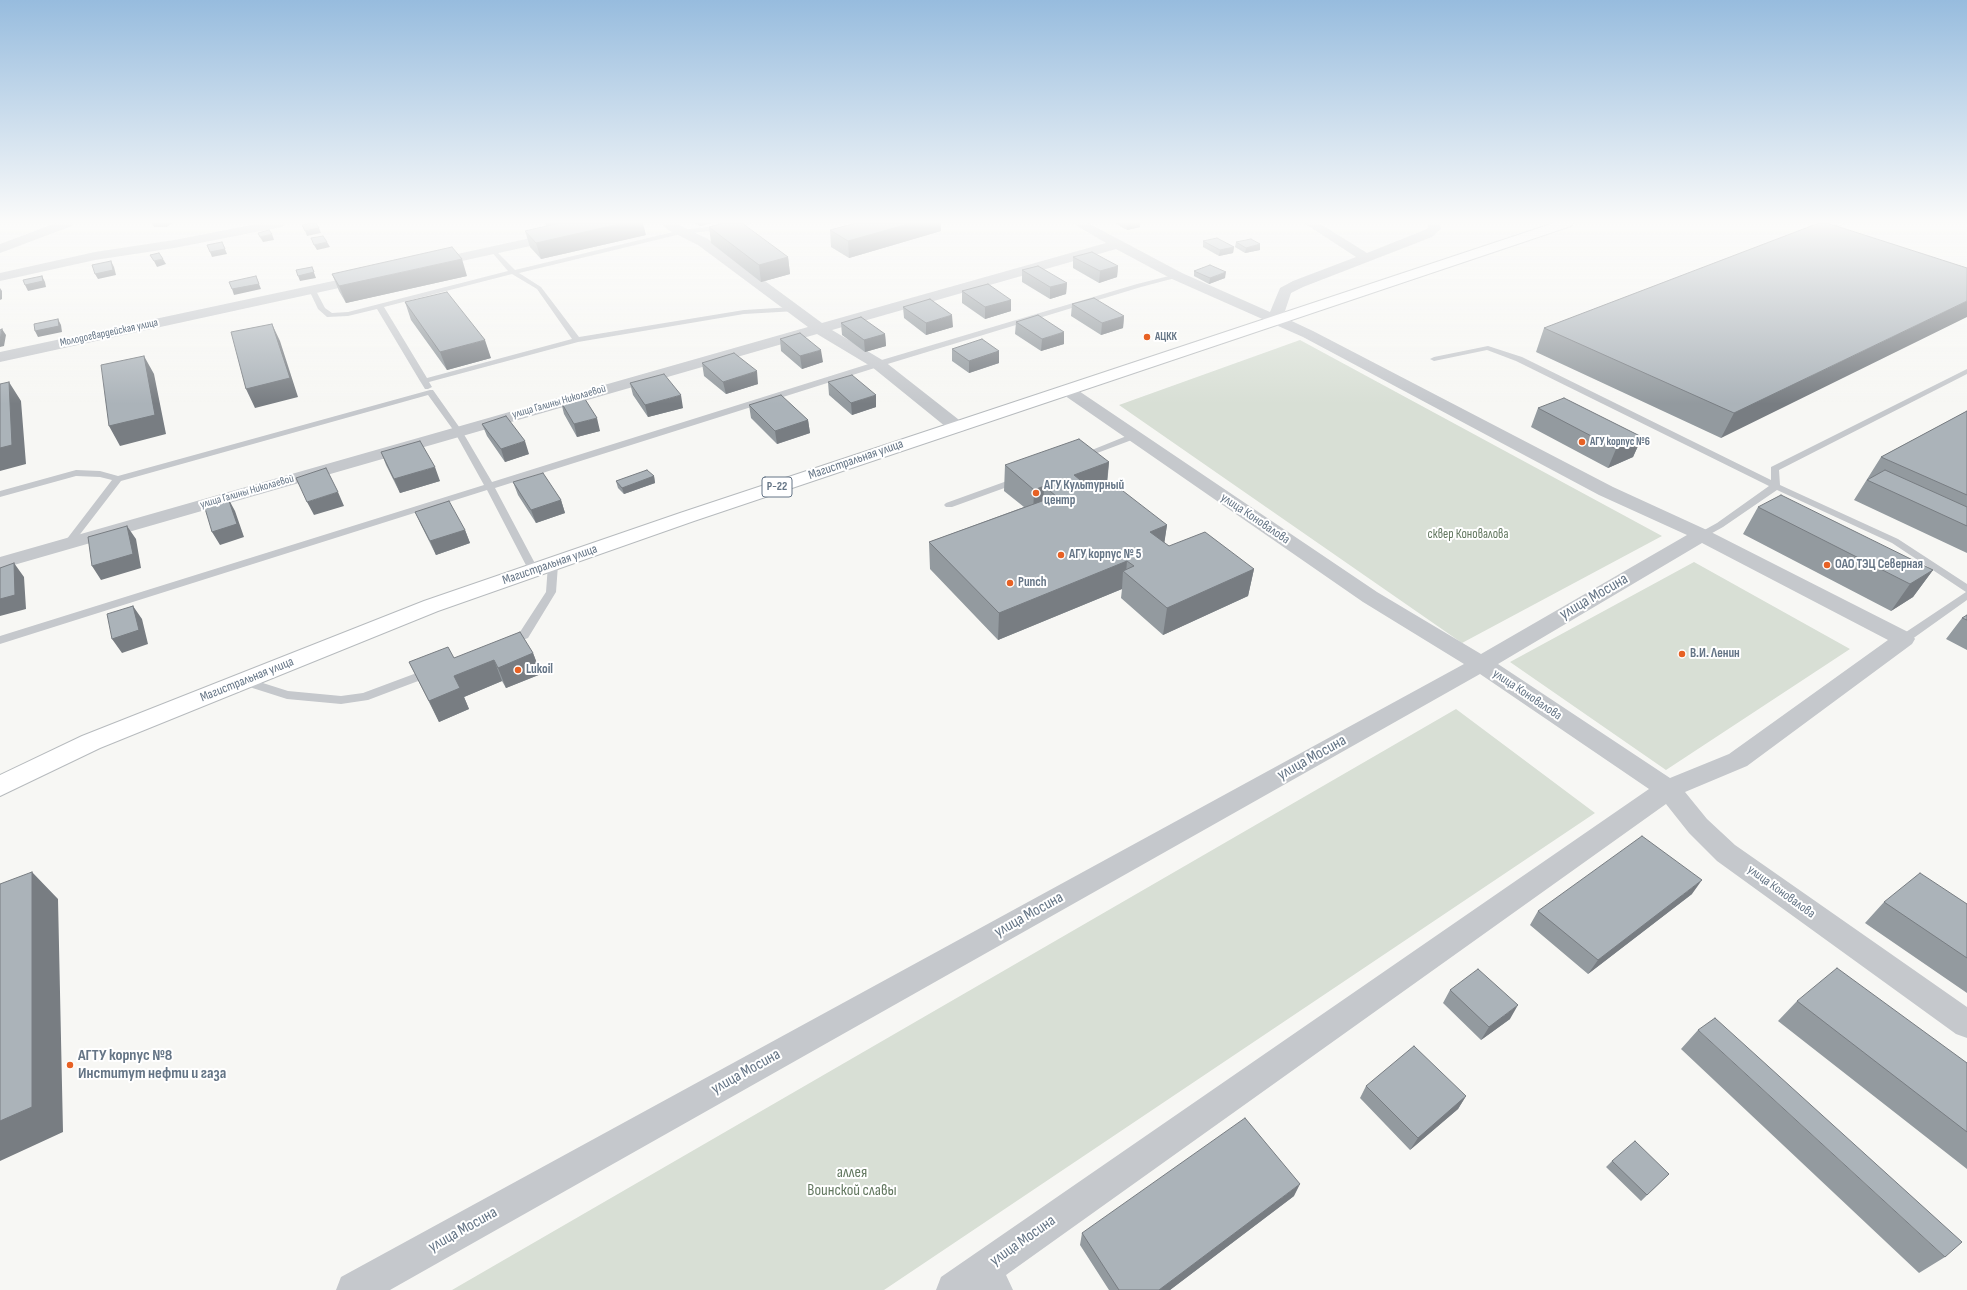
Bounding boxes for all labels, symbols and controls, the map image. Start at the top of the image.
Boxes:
street label: Молодогвардейская улица [59,316,159,350]
place label: АЦКК [1155,330,1177,344]
marker: АЦКК [1142,332,1152,342]
street label: улица Галины Николаевой [511,382,607,422]
place label: АГУ корпус №6 [1590,435,1650,449]
street label: Магистральная улица [807,436,905,484]
marker: АГУ корпус №6 [1577,437,1587,447]
street label: улица Галины Николаевой [199,472,295,512]
road number: Р-22 [762,477,792,497]
place label: АГУ Культурный центр [1044,478,1124,509]
marker: АГУ Культурный центр [1031,488,1041,498]
street label: улица Коновалова [1217,490,1293,548]
park label: сквер Коновалова [1428,527,1508,543]
street label: Магистральная улица [501,541,599,589]
place label: АГУ корпус № 5 [1069,547,1142,563]
marker: АГУ корпус № 5 [1056,550,1066,560]
place label: ОАО ТЭЦ Северная [1835,557,1923,573]
marker: ОАО ТЭЦ Северная [1822,560,1832,570]
street label: улица Мосина [1556,570,1632,624]
place label: Punch [1018,575,1047,591]
marker: Punch [1005,578,1015,588]
place label: В.И. Ленин [1690,646,1740,662]
marker: В.И. Ленин [1677,649,1687,659]
street label: Магистральная улица [198,654,296,706]
place label: Lukoil [526,662,553,678]
marker: Lukoil [513,665,523,675]
street label: улица Коновалова [1489,666,1565,724]
street label: улица Мосина [1274,731,1350,785]
street label: улица Коновалова [1744,862,1818,922]
street label: улица Мосина [991,888,1067,942]
street label: улица Мосина [708,1045,784,1099]
place label: АГТУ корпус №8 Институт нефти и газа [78,1046,226,1084]
marker: АГТУ корпус №8 Институт нефти и газа [65,1060,75,1070]
park label: аллея Воинской славы [807,1163,897,1201]
street label: улица Мосина [425,1203,501,1257]
street label: улица Мосина [986,1211,1060,1271]

